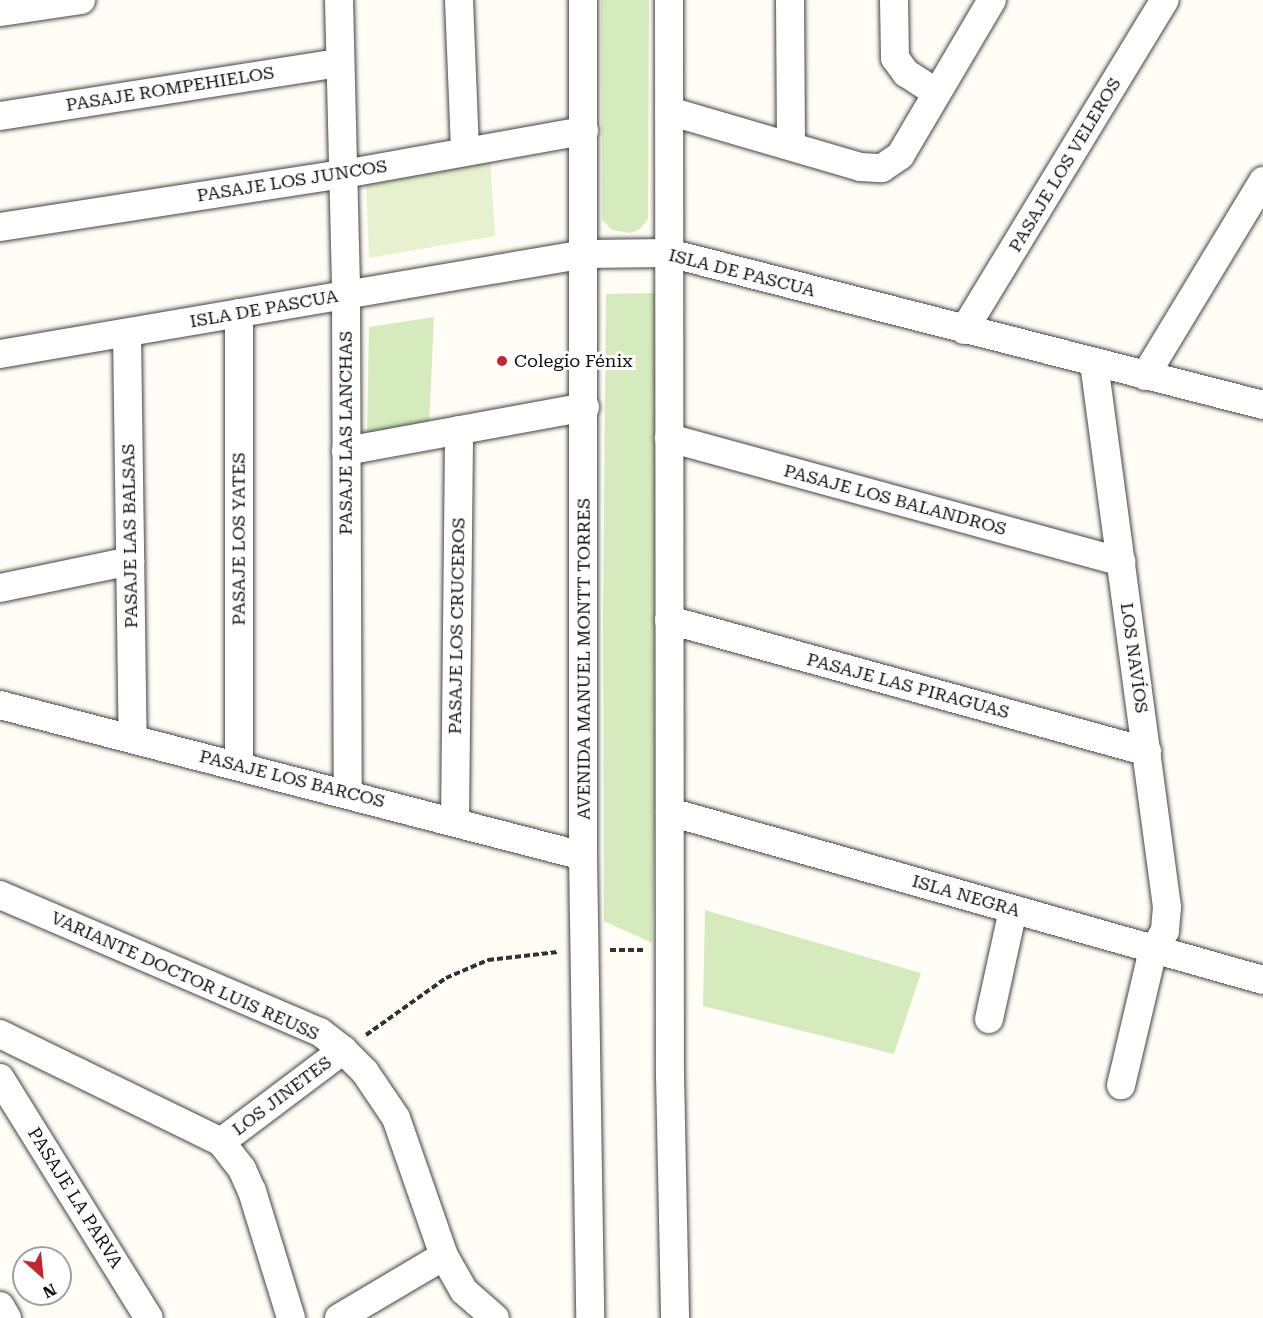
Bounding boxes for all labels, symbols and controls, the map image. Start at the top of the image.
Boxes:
street label: PASAJE ROMPEHIELOS [64,62,276,116]
street label: PASAJE LOS VELEROS [1004,74,1126,256]
street label: PASAJE LOS JUNCOS [195,155,389,207]
street label: ISLA DE PASCUA [666,244,818,302]
street label: ISLA DE PASCUA [188,285,340,333]
street label: PASAJE LAS LANCHAS [335,331,357,535]
place label: Colegio Fénix [514,350,633,372]
marker: Colegio Fénix [495,354,509,368]
street label: PASAJE LAS BALSAS [118,443,142,629]
street label: PASAJE LOS YATES [228,452,250,626]
street label: PASAJE LOS BALANDROS [781,460,1009,540]
street label: AVENIDA MANUEL MONTT TORRES [573,498,595,820]
street label: PASAJE LOS CRUCEROS [444,517,470,735]
street label: LOS NAVÍOS [1116,601,1152,715]
street label: PASAJE LAS PIRAGUAS [804,649,1012,723]
street label: PASAJE LOS BARCOS [197,745,387,813]
street label: ISLA NEGRA [910,870,1022,922]
street label: VARIANTE DOCTOR LUIS REUSS [48,907,322,1045]
street label: LOS JINETES [228,1052,336,1140]
street label: PASAJE LA PARVA [23,1124,127,1272]
north arrow [12,1246,72,1306]
text: N [40,1279,59,1302]

